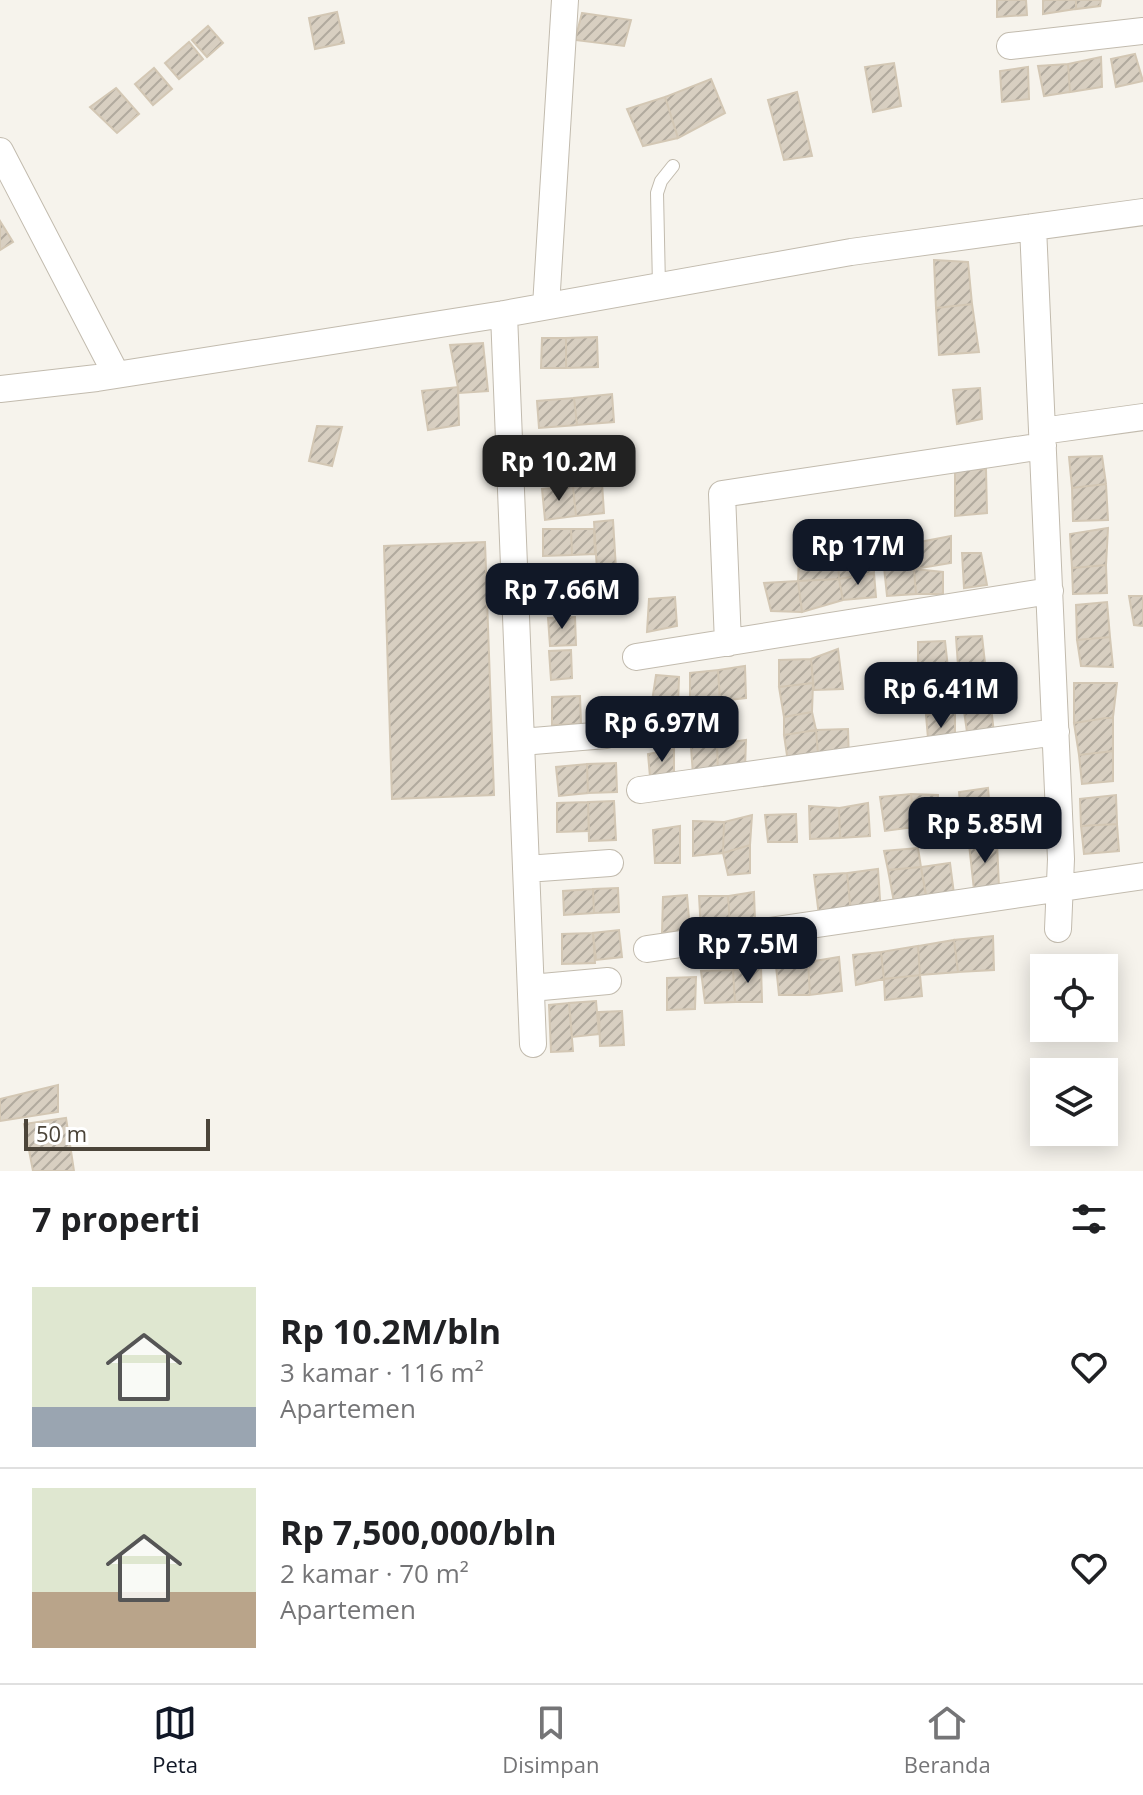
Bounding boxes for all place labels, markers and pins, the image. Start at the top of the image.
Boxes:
pin: Rp 10.2M [476,435,642,503]
pin: Rp 17M [793,519,923,587]
pin: Rp 7.66M [479,563,645,631]
pin: Rp 6.41M [858,662,1024,730]
pin: Rp 6.97M [579,696,745,764]
pin: Rp 5.85M [902,797,1068,865]
pin: Rp 7.5M [674,917,822,985]

